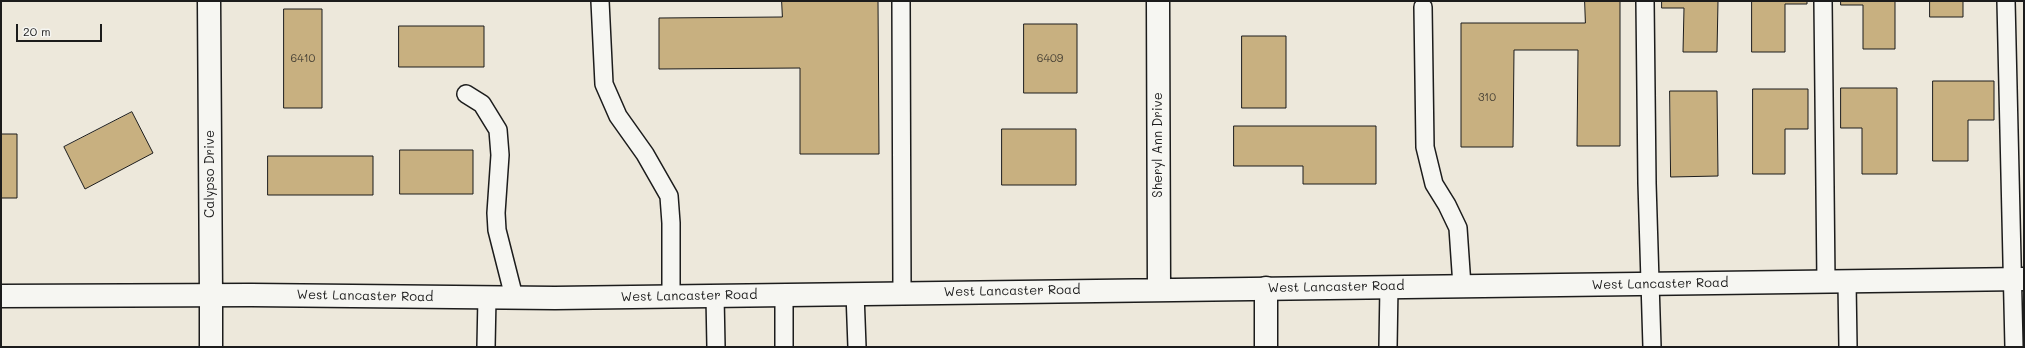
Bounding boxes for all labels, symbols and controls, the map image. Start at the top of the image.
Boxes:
scale bar [18,16,104,42]
text: 20 m [23,23,51,39]
house number: 6410 [291,52,315,66]
house number: 6409 [1037,52,1063,66]
house number: 310 [1478,91,1496,105]
street label: Sheryl Ann Drive [1150,92,1166,198]
street label: Calypso Drive [202,130,218,218]
street label: West Lancaster Road [1592,275,1728,293]
street label: West Lancaster Road [1268,278,1404,296]
street label: West Lancaster Road [944,282,1080,300]
street label: West Lancaster Road [297,287,433,305]
street label: West Lancaster Road [621,287,757,305]

